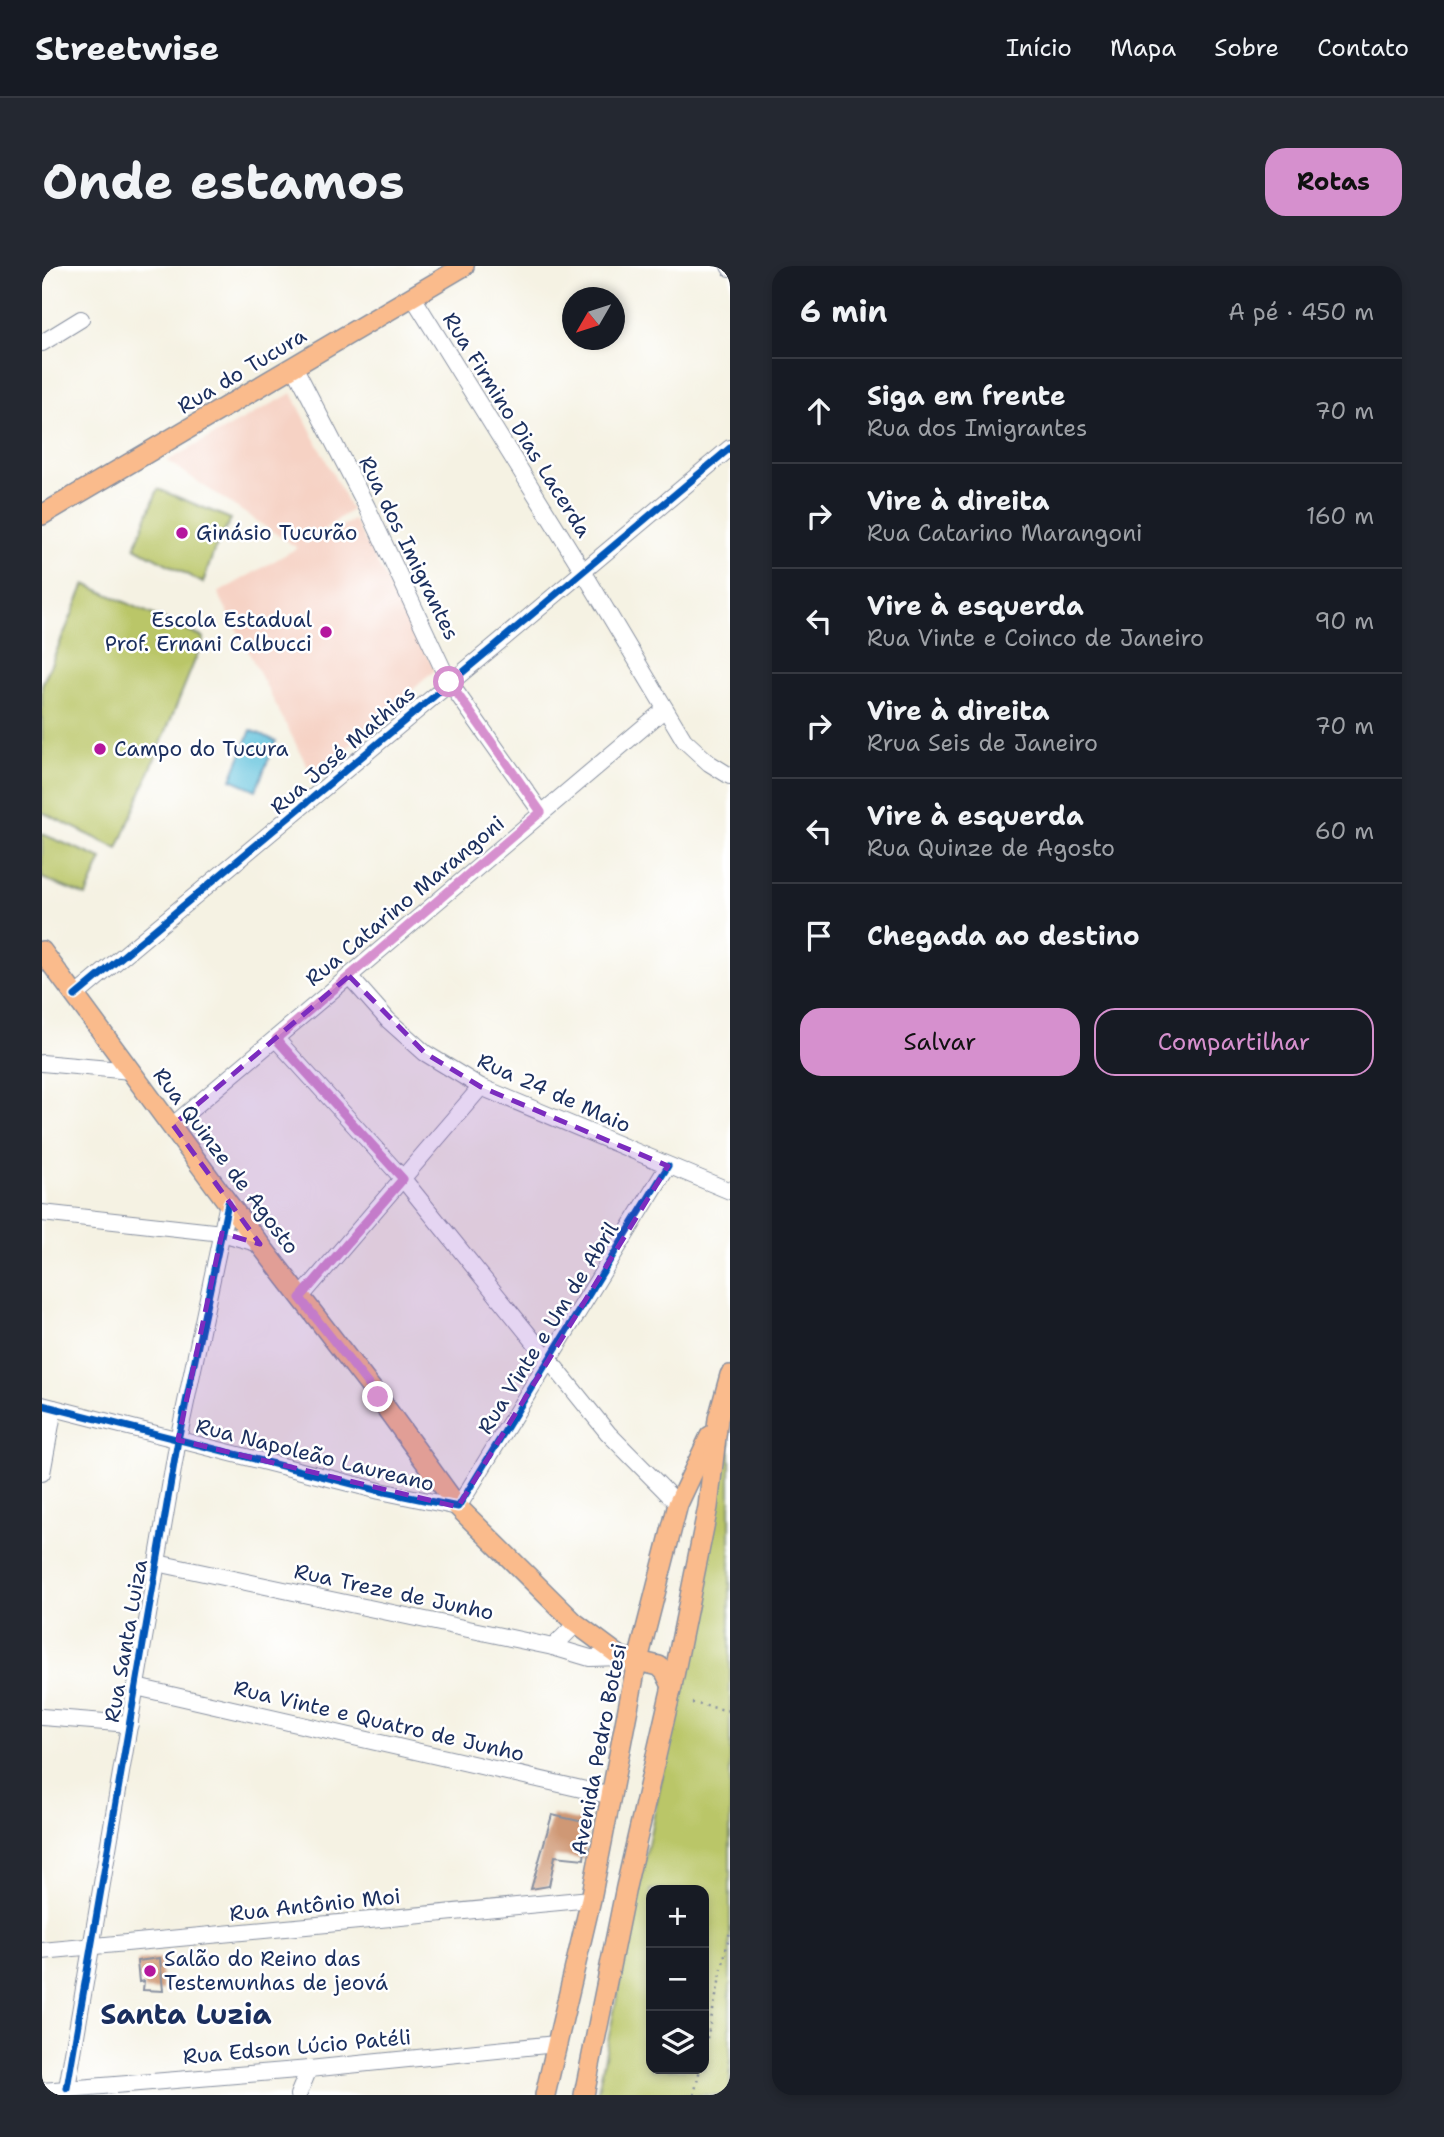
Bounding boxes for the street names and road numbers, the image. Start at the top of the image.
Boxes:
street label: Rua Firmino Dias Lacerda [436,307,598,543]
street label: Rua do Tucura [173,322,311,420]
street label: Rua dos Imigrantes [352,451,466,645]
street label: Rua José Mathias [264,679,422,821]
street label: Rua Catarino Marangoni [300,809,510,993]
street label: Rua 24 de Maio [473,1047,635,1139]
street label: Rua Quinze de Agosto [147,1062,305,1260]
street label: Rua Vinte e Um de Abril [471,1216,625,1440]
street label: Rua Napoleão Laureano [193,1412,437,1498]
street label: Rua Santa Luiza [98,1557,154,1725]
street label: Rua Treze de Junho [292,1557,496,1627]
street label: Avenida Pedro Botesi [565,1641,633,1857]
street label: Rua Vinte e Quatro de Junho [231,1674,527,1768]
street label: Rua Antônio Moi [228,1882,402,1928]
street label: Rua Edson Lúcio Patéli [182,2023,412,2071]

